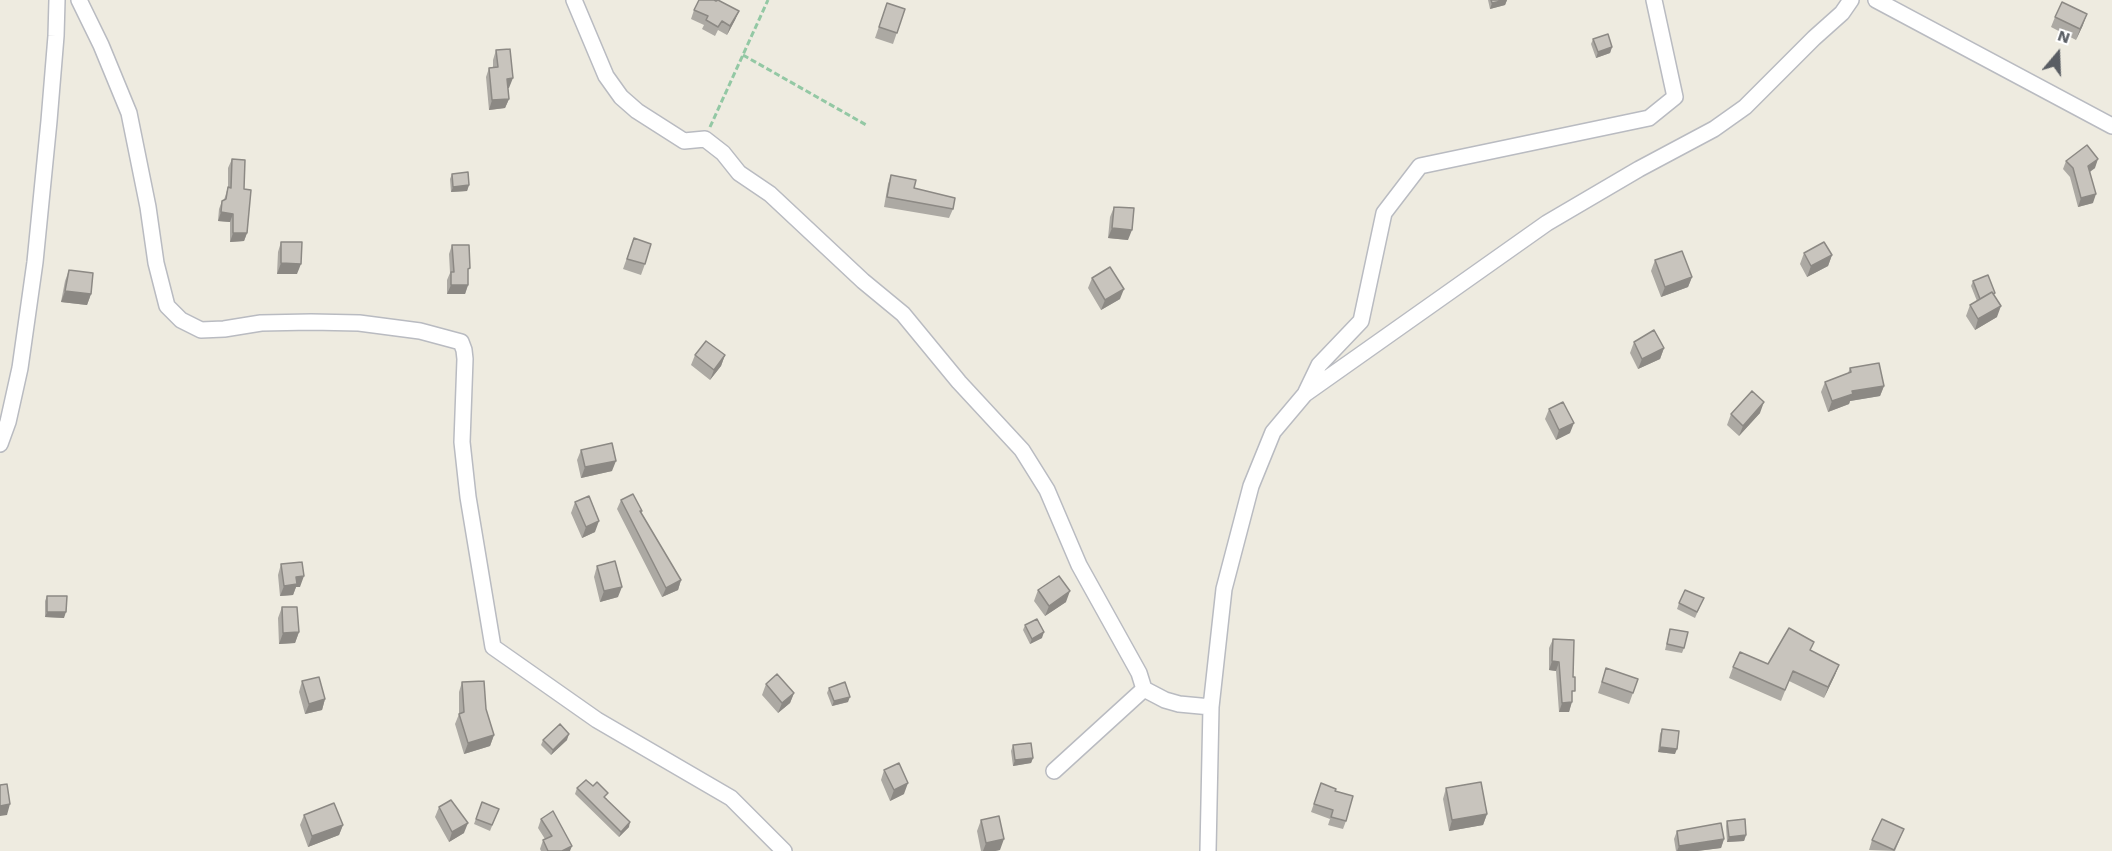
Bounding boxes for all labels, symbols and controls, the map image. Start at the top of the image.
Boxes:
north arrow [2028,24,2088,84]
text: N [2055,26,2073,47]

